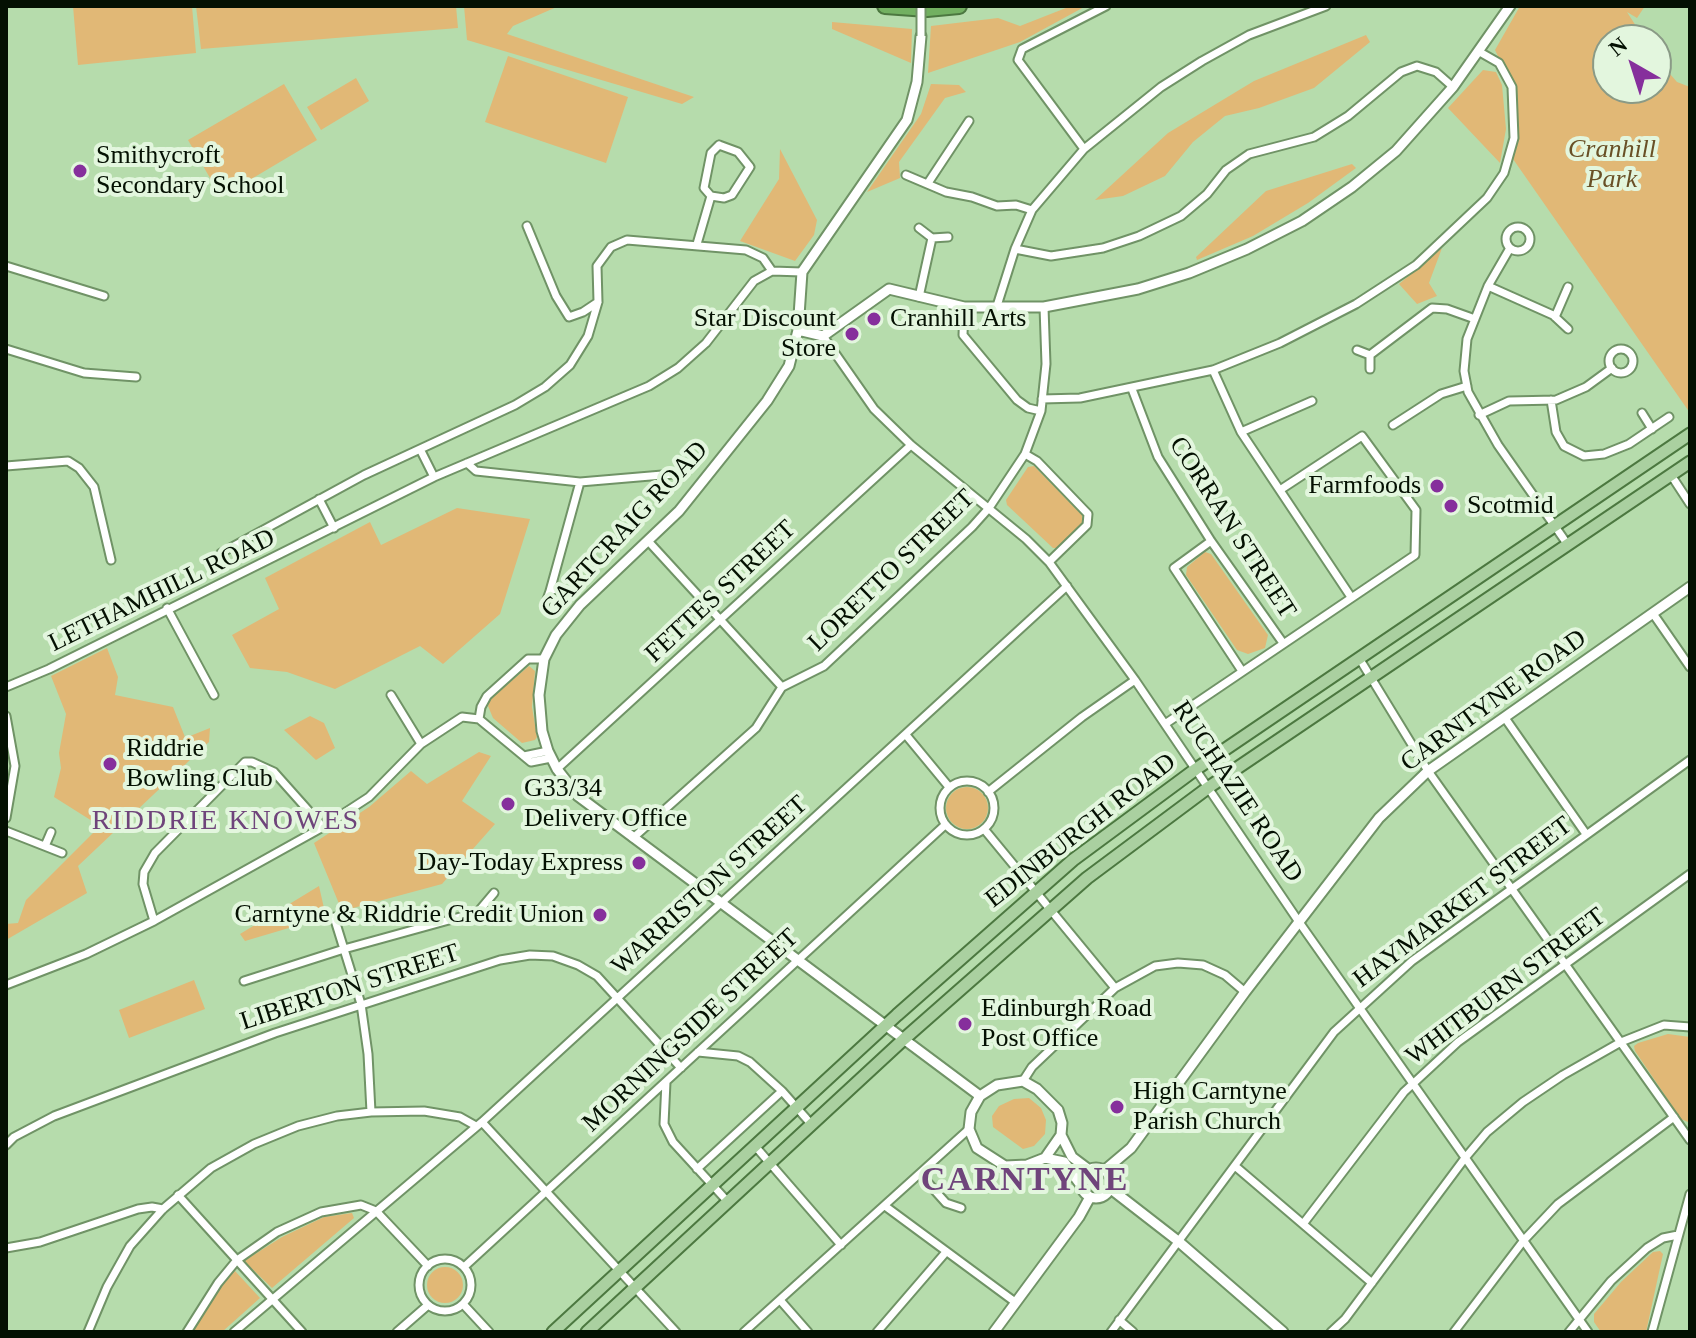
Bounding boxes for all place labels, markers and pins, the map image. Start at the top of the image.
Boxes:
place label: Smithycroft Secondary School [96,140,284,202]
marker: Smithycroft Secondary School [71,162,89,180]
place label: Star Discount Store [694,303,836,364]
place label: Cranhill Arts [890,303,1026,335]
marker: Cranhill Arts [865,310,883,328]
marker: Star Discount Store [843,325,861,343]
place label: Farmfoods [1308,470,1421,502]
marker: Farmfoods [1428,477,1446,495]
place label: Scotmid [1467,490,1554,522]
marker: Scotmid [1442,497,1460,515]
place label: Riddrie Bowling Club [126,733,273,794]
marker: Riddrie Bowling Club [101,755,119,773]
place label: G33/34 Delivery Office [524,773,687,834]
marker: G33/34 Delivery Office [499,795,517,813]
place label: Day-Today Express [418,847,623,879]
marker: Day-Today Express [630,854,648,872]
place label: Carntyne & Riddrie Credit Union [234,899,584,931]
marker: Carntyne & Riddrie Credit Union [591,906,609,924]
place label: Edinburgh Road Post Office [981,993,1152,1054]
marker: Edinburgh Road Post Office [956,1015,974,1033]
place label: High Carntyne Parish Church [1133,1076,1287,1138]
marker: High Carntyne Parish Church [1108,1098,1126,1116]

